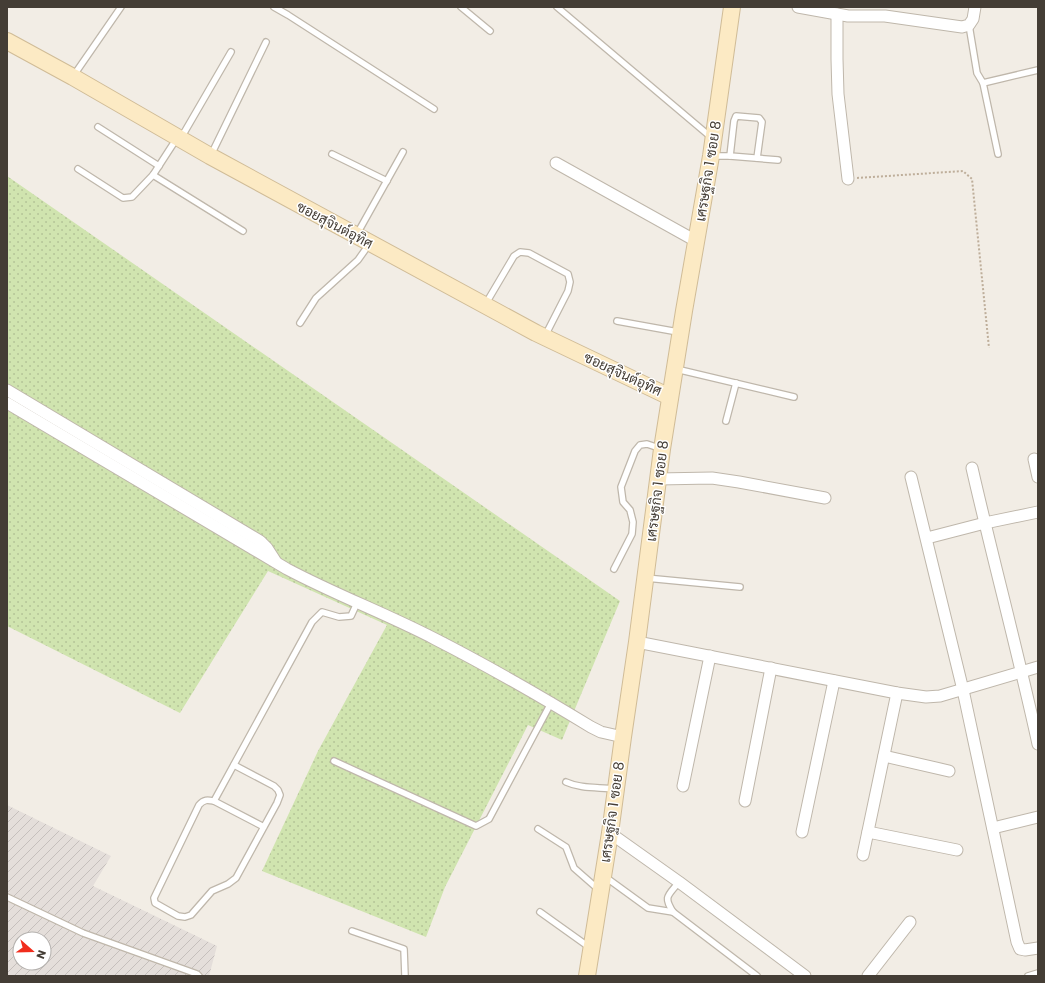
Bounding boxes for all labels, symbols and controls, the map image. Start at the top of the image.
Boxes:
street label: เศรษฐกิจ 1 ซอย 8 [690,119,726,223]
street label: ซอยสุจินต์อุทิศ [293,196,377,254]
street label: ซอยสุจินต์อุทิศ [581,347,665,401]
street label: เศรษฐกิจ 1 ซอย 8 [641,439,673,543]
street label: เศรษฐกิจ 1 ซอย 8 [595,760,629,864]
north arrow [12,931,52,971]
text: N [32,948,50,961]

